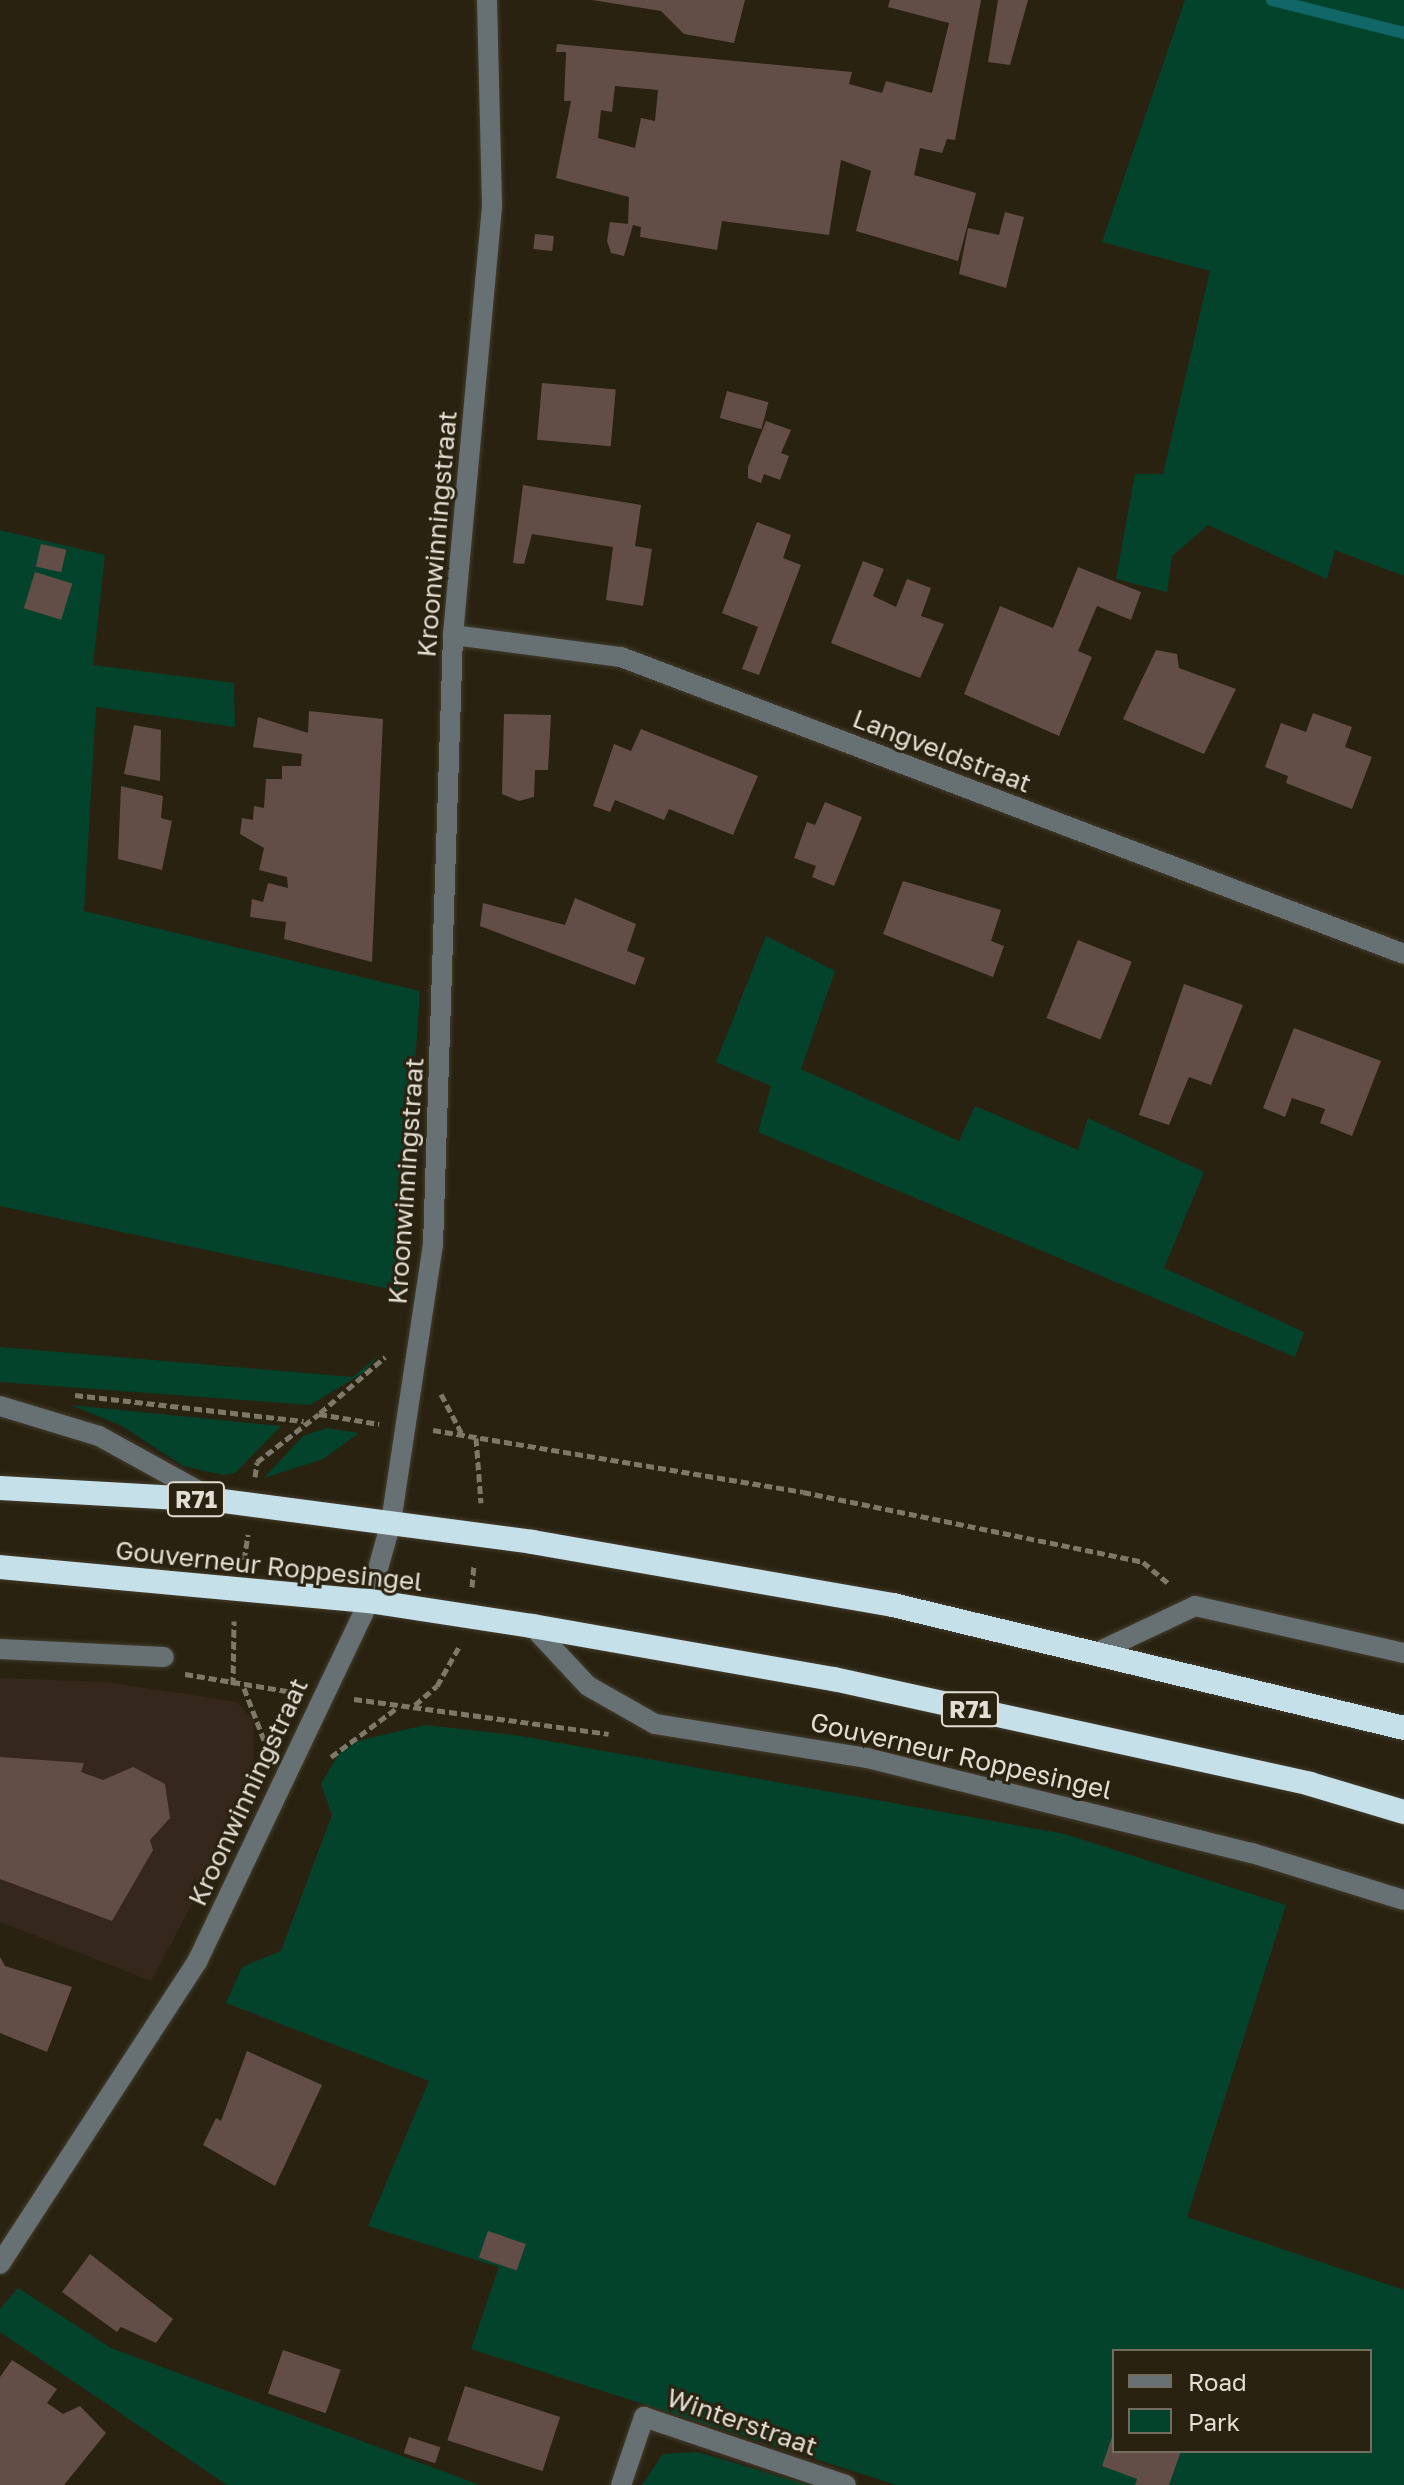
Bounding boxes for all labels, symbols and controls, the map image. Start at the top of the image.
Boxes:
street label: Kroonwinningstraat [411,409,463,659]
street label: Langveldstraat [848,703,1036,799]
street label: Kroonwinningstraat [382,1057,430,1305]
road number: R71 [166,1479,226,1519]
street label: Gouverneur Roppesingel [114,1534,424,1598]
street label: Kroonwinningstraat [182,1673,314,1911]
road number: R71 [940,1689,1000,1729]
street label: Gouverneur Roppesingel [807,1706,1115,1806]
legend [1112,2349,1372,2453]
text: Road [1188,2367,1247,2396]
street label: Winterstraat [663,2382,821,2462]
text: Park [1188,2407,1240,2436]

